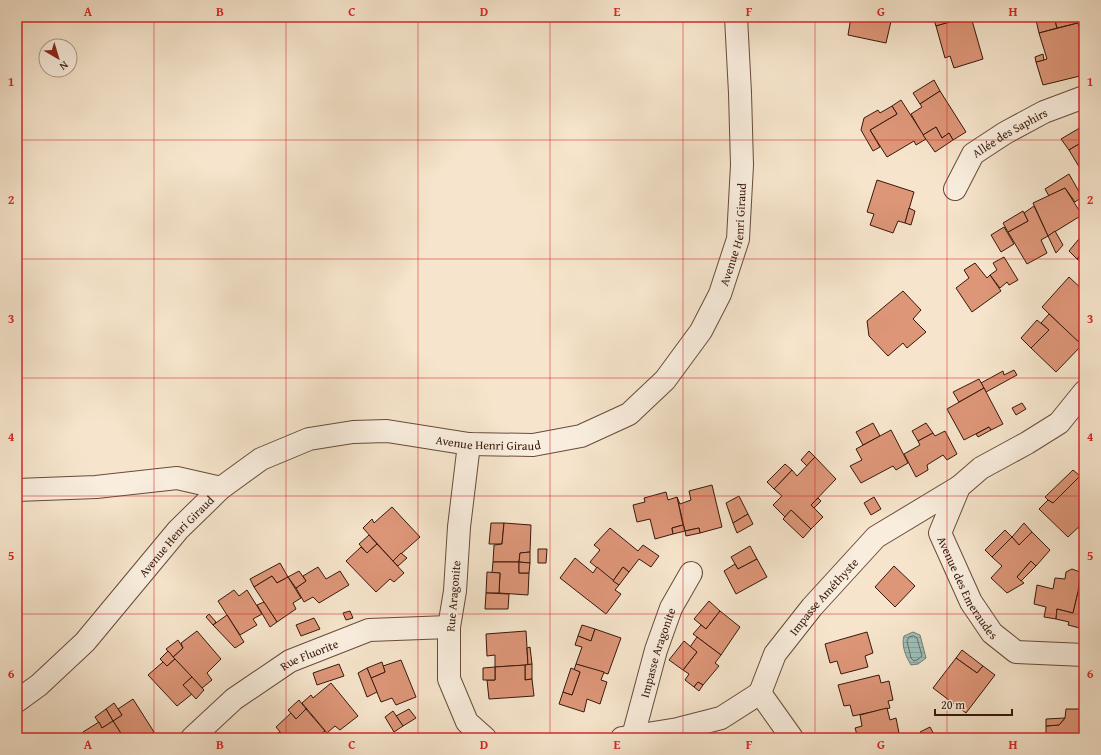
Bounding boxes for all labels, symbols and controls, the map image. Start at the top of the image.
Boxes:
text: A [84,2,93,21]
text: B [216,2,224,21]
text: C [348,2,356,21]
text: D [480,2,488,21]
text: E [614,2,621,21]
text: F [746,2,753,21]
text: G [877,2,885,21]
text: H [1008,2,1018,21]
north arrow [38,38,78,78]
text: N [56,57,72,75]
text: 1 [8,72,14,91]
text: 1 [1087,72,1093,91]
street label: Allée des Saphirs [968,103,1050,161]
street label: Avenue Henri Giraud [715,182,750,288]
text: 2 [8,190,15,209]
text: 2 [1087,190,1094,209]
text: 3 [8,309,14,328]
text: 3 [1087,309,1093,328]
text: 4 [8,427,15,446]
text: 4 [1087,427,1094,446]
street label: Avenue Henri Giraud [435,430,543,454]
street label: Avenue Henri Giraud [134,491,218,580]
street label: Avenue des Emeraudes [934,533,1002,643]
text: 5 [8,546,15,565]
text: 5 [1087,546,1094,565]
street label: Impasse Améthyste [785,554,862,639]
street label: Rue Aragonite [441,559,465,632]
street label: Impasse Aragonite [635,605,679,699]
street label: Rue Fluorite [276,634,341,674]
text: 6 [8,664,15,683]
text: 6 [1087,664,1094,683]
scale bar [935,691,1012,717]
text: 20 m [941,696,965,713]
text: A [84,735,93,754]
text: B [216,735,224,754]
text: C [348,735,356,754]
text: D [480,735,488,754]
text: E [614,735,621,754]
text: F [746,735,753,754]
text: G [877,735,885,754]
text: H [1008,735,1018,754]

